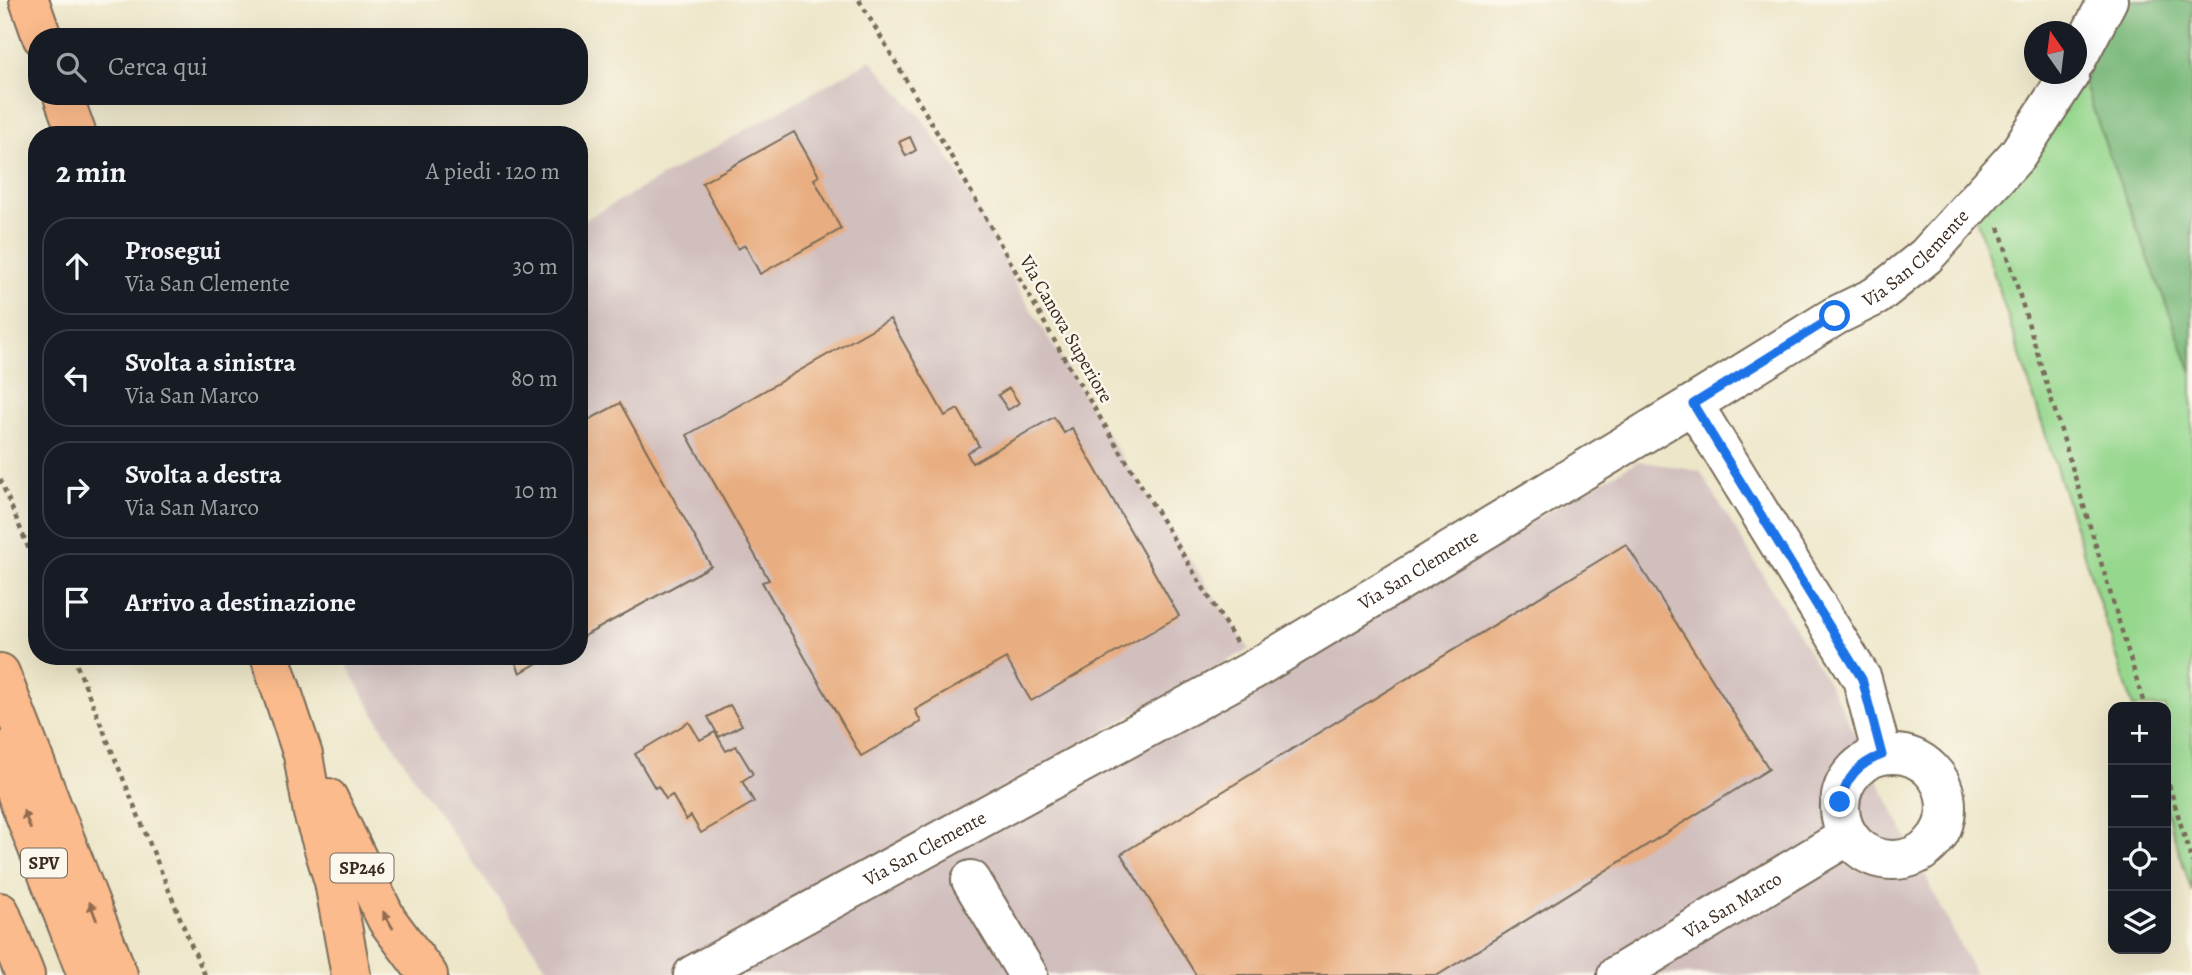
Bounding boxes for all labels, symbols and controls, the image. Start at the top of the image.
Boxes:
north arrow [2024,21,2087,84]
search box [28,28,588,105]
icon: search [52,48,90,86]
text: Cerca qui [108,49,208,84]
text: 2 min [56,152,126,192]
text: A piedi · 120 m [426,156,560,187]
street label: Via San Clemente [1857,204,1975,314]
text: Prosegui [125,233,221,268]
icon: ahead [58,247,96,285]
street label: Via Canova Superiore [1013,250,1119,408]
text: 30 m [512,251,558,282]
text: Via San Clemente [125,268,290,299]
route start [1819,300,1850,331]
text: Svolta a sinistra [125,345,296,380]
icon: left [58,359,96,397]
text: 80 m [511,363,558,394]
text: Via San Marco [125,380,259,411]
text: Svolta a destra [125,457,282,492]
icon: right [58,471,96,509]
text: 10 m [514,475,558,506]
text: Via San Marco [125,492,259,523]
street label: Via San Clemente [1353,524,1483,617]
icon: arrive [58,583,96,621]
text: Arrivo a destinazione [125,585,356,620]
map controls [2108,702,2171,954]
button: + [2108,702,2171,765]
button: − [2108,765,2171,828]
route end [1824,786,1855,817]
street label: Via San Clemente [858,805,991,893]
one-way arrow [22,809,33,830]
button: locate [2108,828,2171,891]
road number: SPV [21,848,67,878]
road number: SP246 [330,854,394,882]
street label: Via San Marco [1678,866,1787,946]
button: layers [2108,891,2171,954]
one-way arrow [88,901,99,922]
one-way arrow [382,910,394,929]

